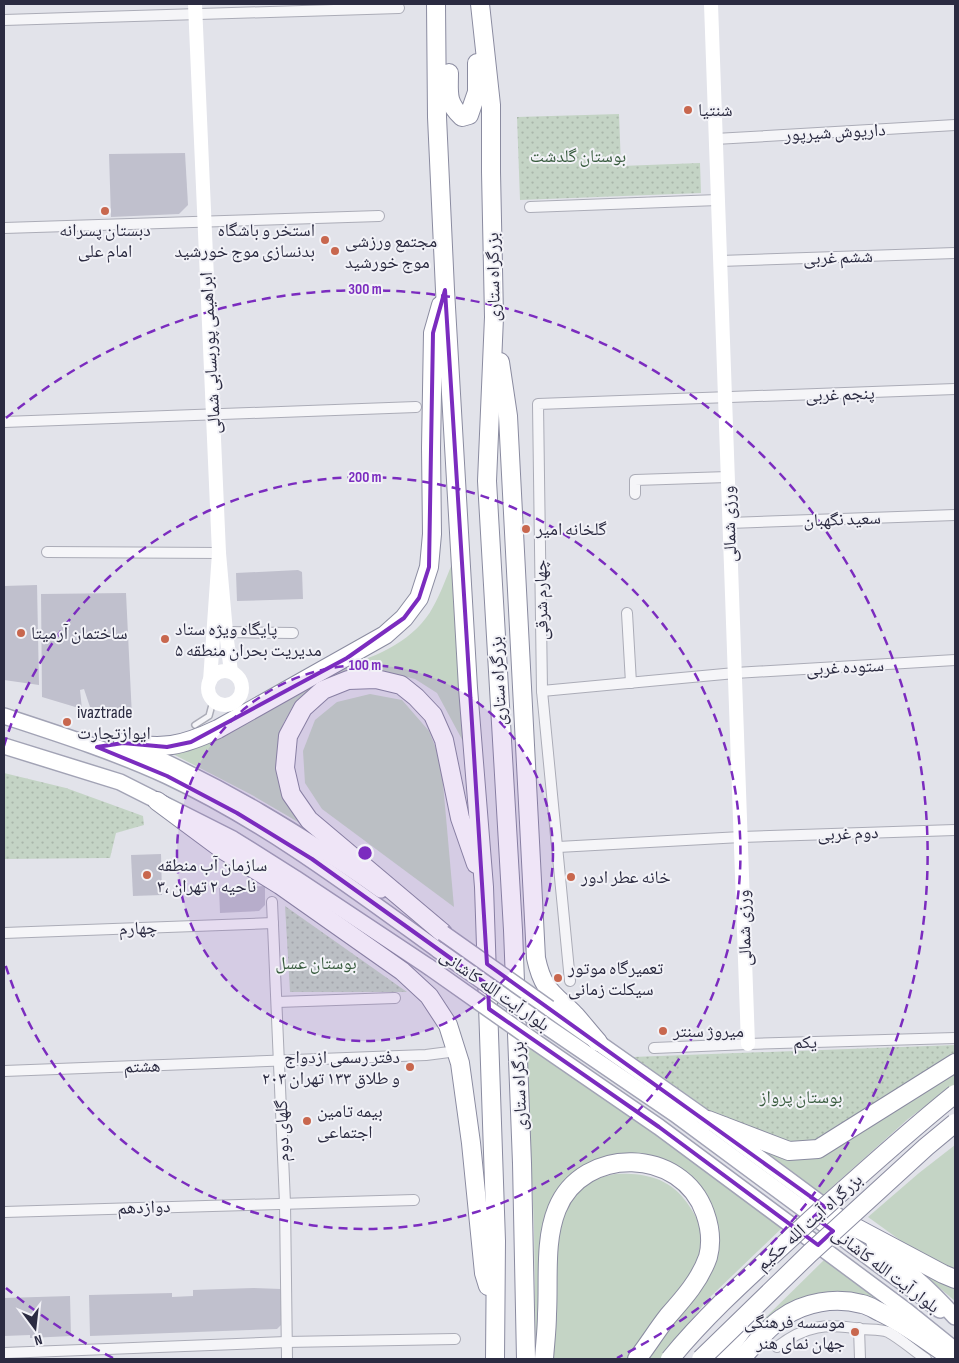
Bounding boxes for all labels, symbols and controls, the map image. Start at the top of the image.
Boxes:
place label: شنتیا [698,100,733,121]
marker: شنتیا [682,104,694,116]
street label: داریوش شیرپور [783,119,886,146]
park label: بوستان گلدشت [530,146,626,167]
marker: دبستان پسرانه امام علی [99,205,111,217]
place label: دبستان پسرانه امام علی [59,220,151,263]
place label: استخر و باشگاه بدنسازی موج خورشید [175,220,315,263]
place label: مجتمع ورزشی موج خورشید [345,231,437,274]
street label: بزرگراه ستاری [482,232,505,322]
marker: استخر و باشگاه بدنسازی موج خورشید [319,234,331,246]
marker: مجتمع ورزشی موج خورشید [329,245,341,257]
street label: ششم غربی [803,246,873,270]
street label: ابراهیمی پوربسابی شمالی [196,271,225,435]
text: 300 m [348,280,382,299]
street label: پنجم غربی [805,383,875,407]
text: 200 m [348,468,382,487]
street label: ورزی شمالی [718,485,741,562]
street label: سعید نگهبان [803,508,881,531]
place label: گلخانه امیر [535,519,607,540]
marker: گلخانه امیر [520,523,532,535]
street label: چهارم شرقی [530,560,554,640]
place label: پایگاه ویژه ستاد مدیریت بحران منطقه ۵ [175,619,322,661]
place label: ساختمان آرمیتا [31,623,128,644]
marker: ساختمان آرمیتا [15,627,27,639]
marker: پایگاه ویژه ستاد مدیریت بحران منطقه ۵ [159,633,171,645]
street label: بزرگراه ستاری [486,636,511,726]
street label: ستوده غربی [805,655,885,680]
text: 100 m [349,656,381,675]
place label: ivaztrade ایوازتجارت [77,702,151,744]
marker: ivaztrade ایوازتجارت [61,716,73,728]
street label: دوم غربی [817,822,879,846]
centre of rings [356,844,374,862]
place label: سازمان آب منطقه ۳، ناحیه ۲ تهران [157,855,267,897]
place label: خانه عطر ادور [580,867,671,888]
marker: سازمان آب منطقه ۳، ناحیه ۲ تهران [141,869,153,881]
marker: خانه عطر ادور [565,871,577,883]
street label: ورزی شمالی [733,889,756,966]
street label: چهارم [118,917,158,941]
street label: بلوار آیت الله کاشانی [436,945,554,1036]
park label: بوستان عسل [275,953,357,974]
place label: تعمیرگاه موتور سیکلت زمانی [567,958,663,1000]
marker: تعمیرگاه موتور سیکلت زمانی [552,972,564,984]
place label: میروژ سنتر [672,1021,744,1042]
marker: میروژ سنتر [657,1025,669,1037]
street label: یکم [793,1032,817,1054]
street label: بزرگراه ستاری [507,1041,532,1131]
place label: دفتر رسمی ازدواج ۲۰۳ و طلاق ۱۳۳ تهران [262,1047,400,1089]
street label: هشتم [123,1055,161,1079]
marker: دفتر رسمی ازدواج ۲۰۳ و طلاق ۱۳۳ تهران [404,1061,416,1073]
park label: بوستان پرواز [759,1087,842,1108]
street label: گلهای دوم [271,1099,295,1162]
place label: بیمه تامین اجتماعی [317,1101,383,1143]
marker: بیمه تامین اجتماعی [301,1115,313,1127]
street label: بزرگراه آیت الله حکیم [752,1169,867,1276]
street label: دوازدهم [117,1196,171,1220]
street label: بلوار آیت الله کاشانی [828,1223,944,1318]
north arrow [10,1303,60,1353]
place label: موسسه فرهنگی جهان نمای هنر [744,1312,845,1354]
marker: موسسه فرهنگی جهان نمای هنر [849,1326,861,1338]
text: N [32,1331,44,1349]

